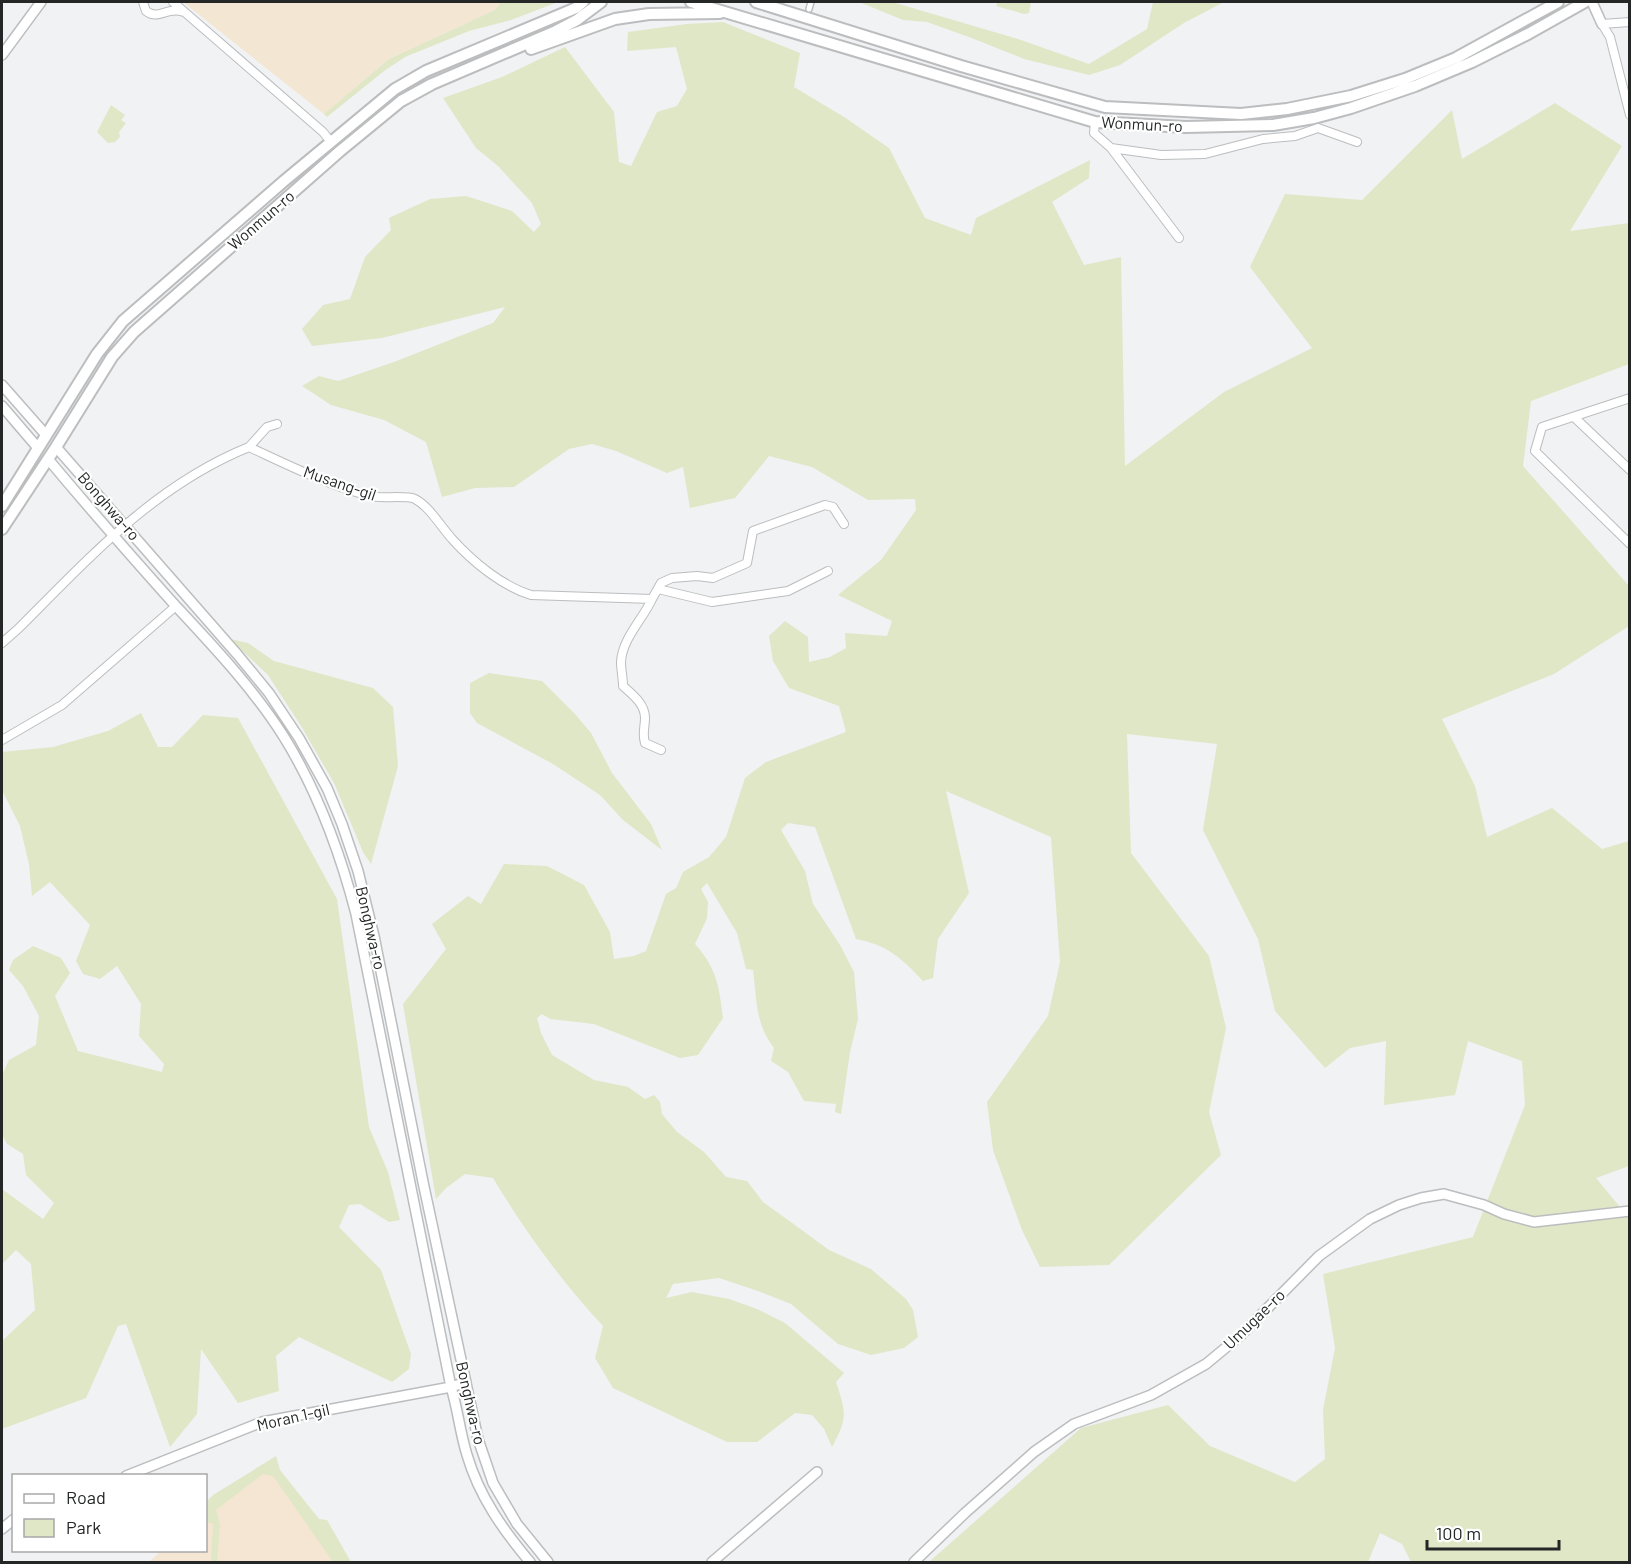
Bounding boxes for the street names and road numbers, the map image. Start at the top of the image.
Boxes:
street label: Wonmun-ro [1101,112,1183,135]
street label: Wonmun-ro [224,186,298,254]
street label: Musang-gil [301,461,379,504]
street label: Bonghwa-ro [74,467,144,544]
street label: Bonghwa-ro [353,884,390,971]
street label: Umugae-ro [1219,1285,1288,1353]
street label: Bonghwa-ro [453,1359,490,1446]
street label: Moran 1-gil [255,1399,331,1434]

